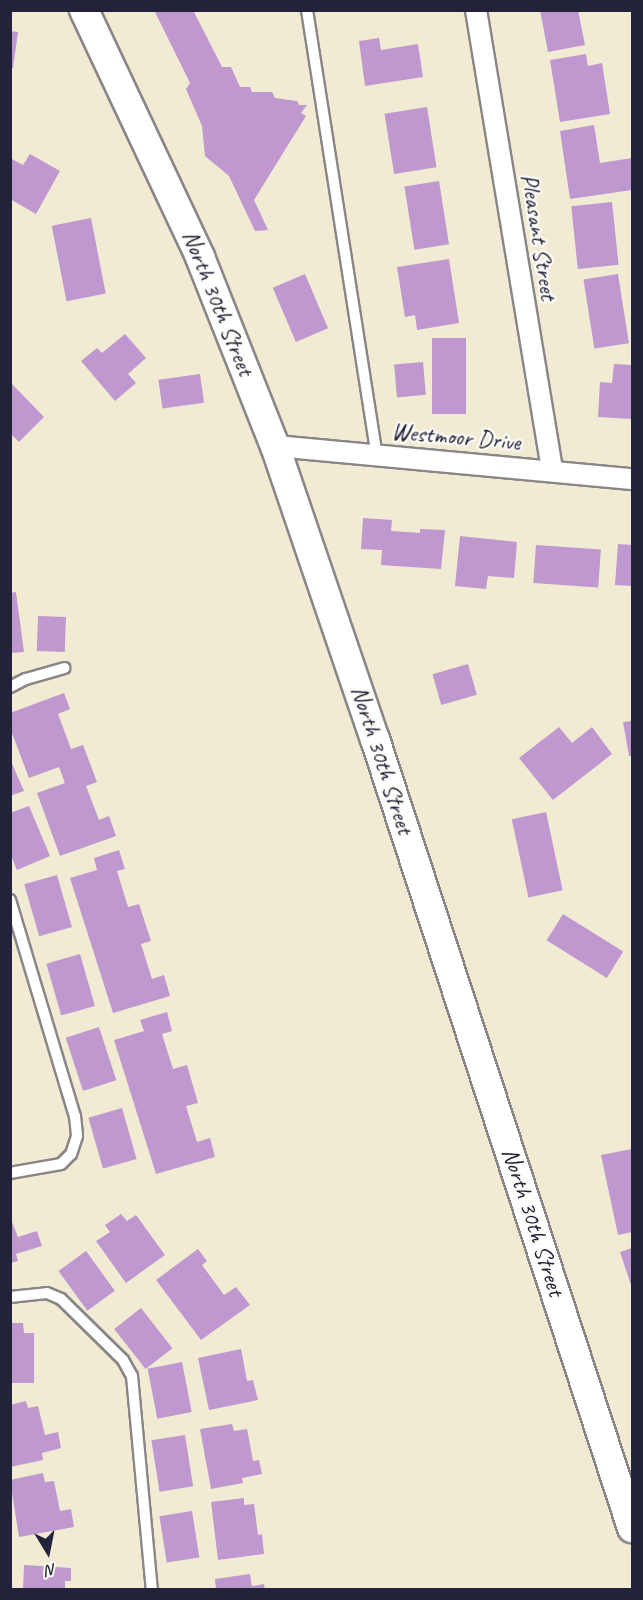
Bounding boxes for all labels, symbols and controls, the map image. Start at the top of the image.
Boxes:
street label: Pleasant Street [515,172,563,302]
street label: North 30th Street [176,226,260,380]
street label: Westmoor Drive [390,417,522,457]
street label: North 30th Street [344,682,420,838]
street label: North 30th Street [495,1144,571,1300]
north arrow [18,1522,78,1582]
text: N [45,1559,58,1580]

